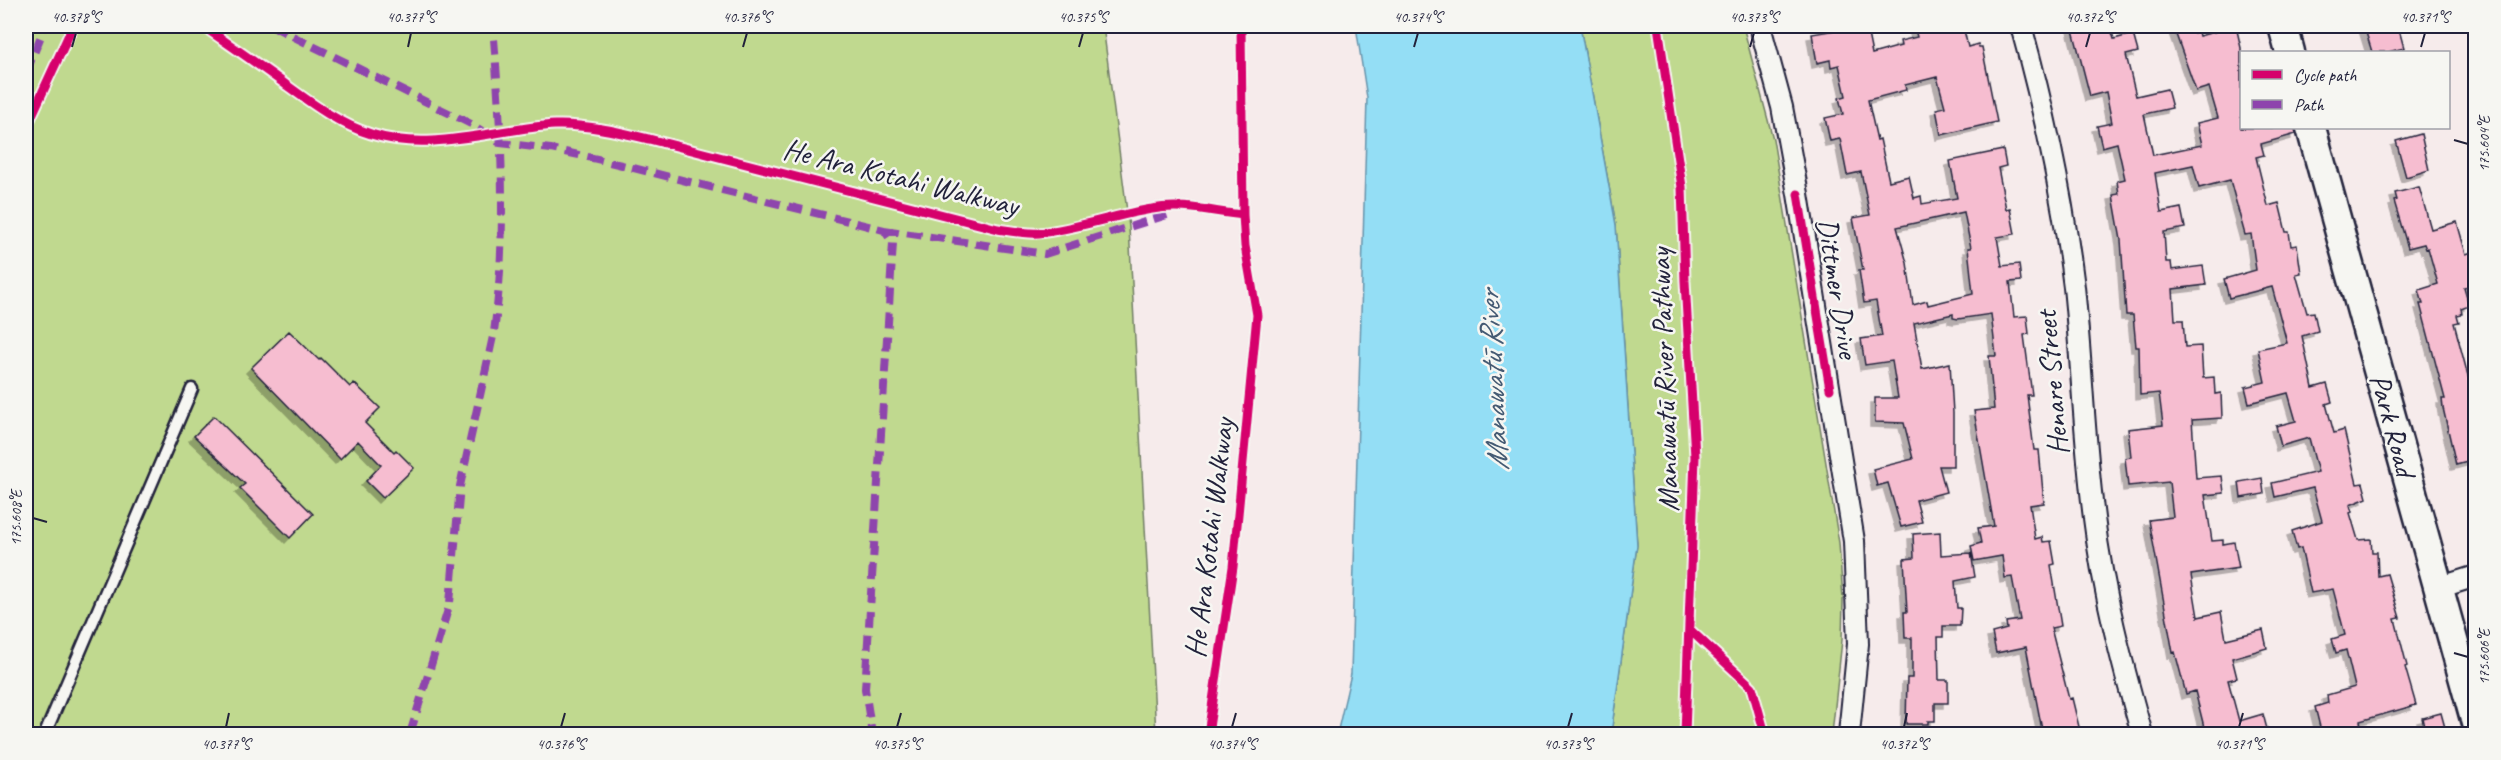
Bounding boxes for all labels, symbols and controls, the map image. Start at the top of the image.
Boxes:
text: 40.378°S [52,8,103,27]
text: 40.377°S [387,8,438,27]
text: 40.376°S [723,8,774,27]
text: 40.375°S [1059,8,1110,27]
text: 40.374°S [1394,8,1445,27]
text: 40.373°S [1730,8,1781,27]
text: 40.372°S [2066,8,2117,27]
text: 40.371°S [2401,8,2452,27]
legend [2240,51,2450,129]
text: Cycle path [2294,64,2357,86]
text: Path [2294,94,2324,116]
text: 175.604°E [2475,114,2494,172]
street label: He Ara Kotahi Walkway [780,129,1025,225]
street label: Dittmer Drive [1808,215,1868,363]
street label: Manawatū River Pathway [1640,245,1688,512]
water label: Manawatū River [1468,286,1518,472]
street label: Henare Street [2026,306,2077,457]
street label: Park Road [2361,370,2426,484]
street label: He Ara Kotahi Walkway [1175,413,1243,660]
text: 175.608°E [7,488,26,546]
text: 175.606°E [2475,627,2494,685]
text: 40.377°S [202,735,253,754]
text: 40.376°S [537,735,588,754]
text: 40.375°S [873,735,924,754]
text: 40.374°S [1208,735,1259,754]
text: 40.373°S [1544,735,1595,754]
text: 40.372°S [1880,735,1931,754]
text: 40.371°S [2215,735,2266,754]

